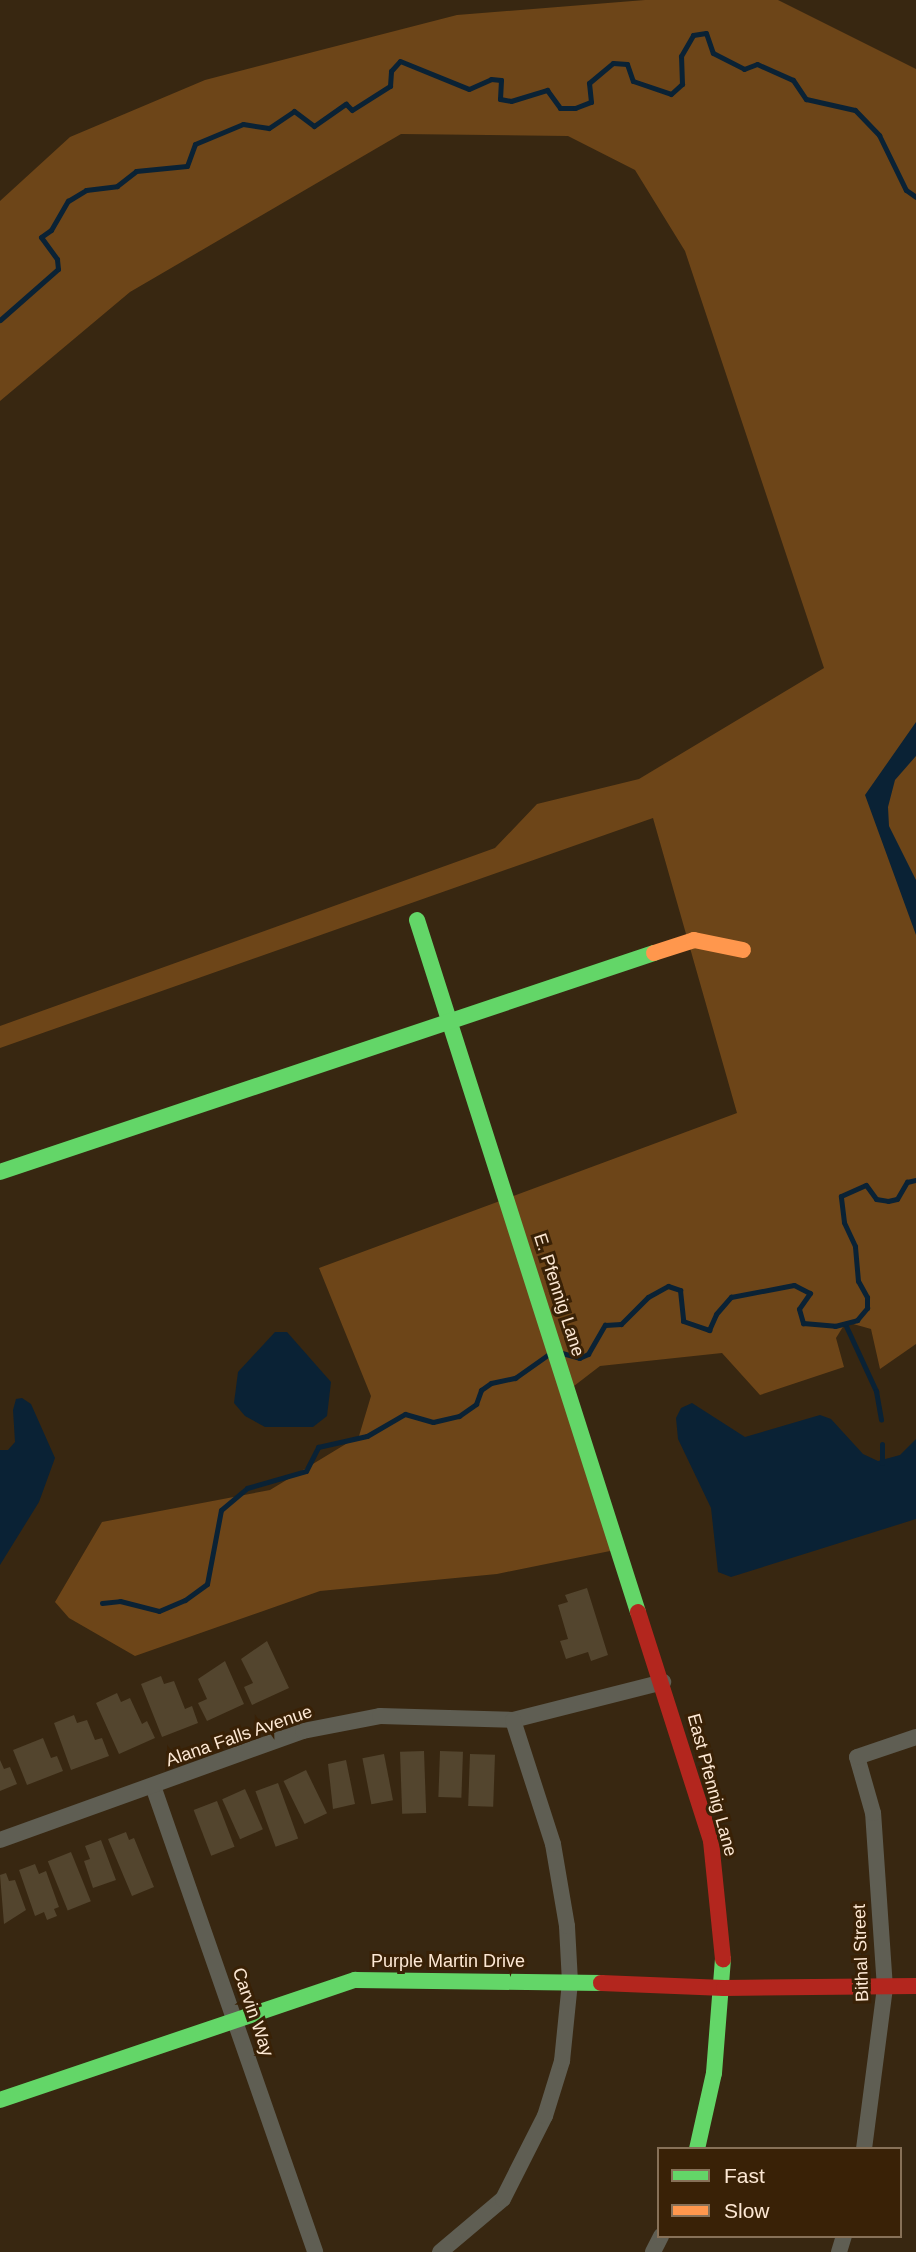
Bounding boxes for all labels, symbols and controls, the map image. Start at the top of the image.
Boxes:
street label: E. Pfennig Lane [529,1231,589,1359]
street label: Alana Falls Avenue [162,1701,316,1771]
street label: East Pfennig Lane [683,1711,741,1859]
street label: Bithal Street [848,1904,874,2002]
street label: Purple Martin Drive [371,1950,525,1972]
street label: Carvin Way [228,1965,278,2059]
legend [657,2147,902,2238]
text: Fast [724,2164,765,2187]
text: Slow [724,2199,770,2222]

